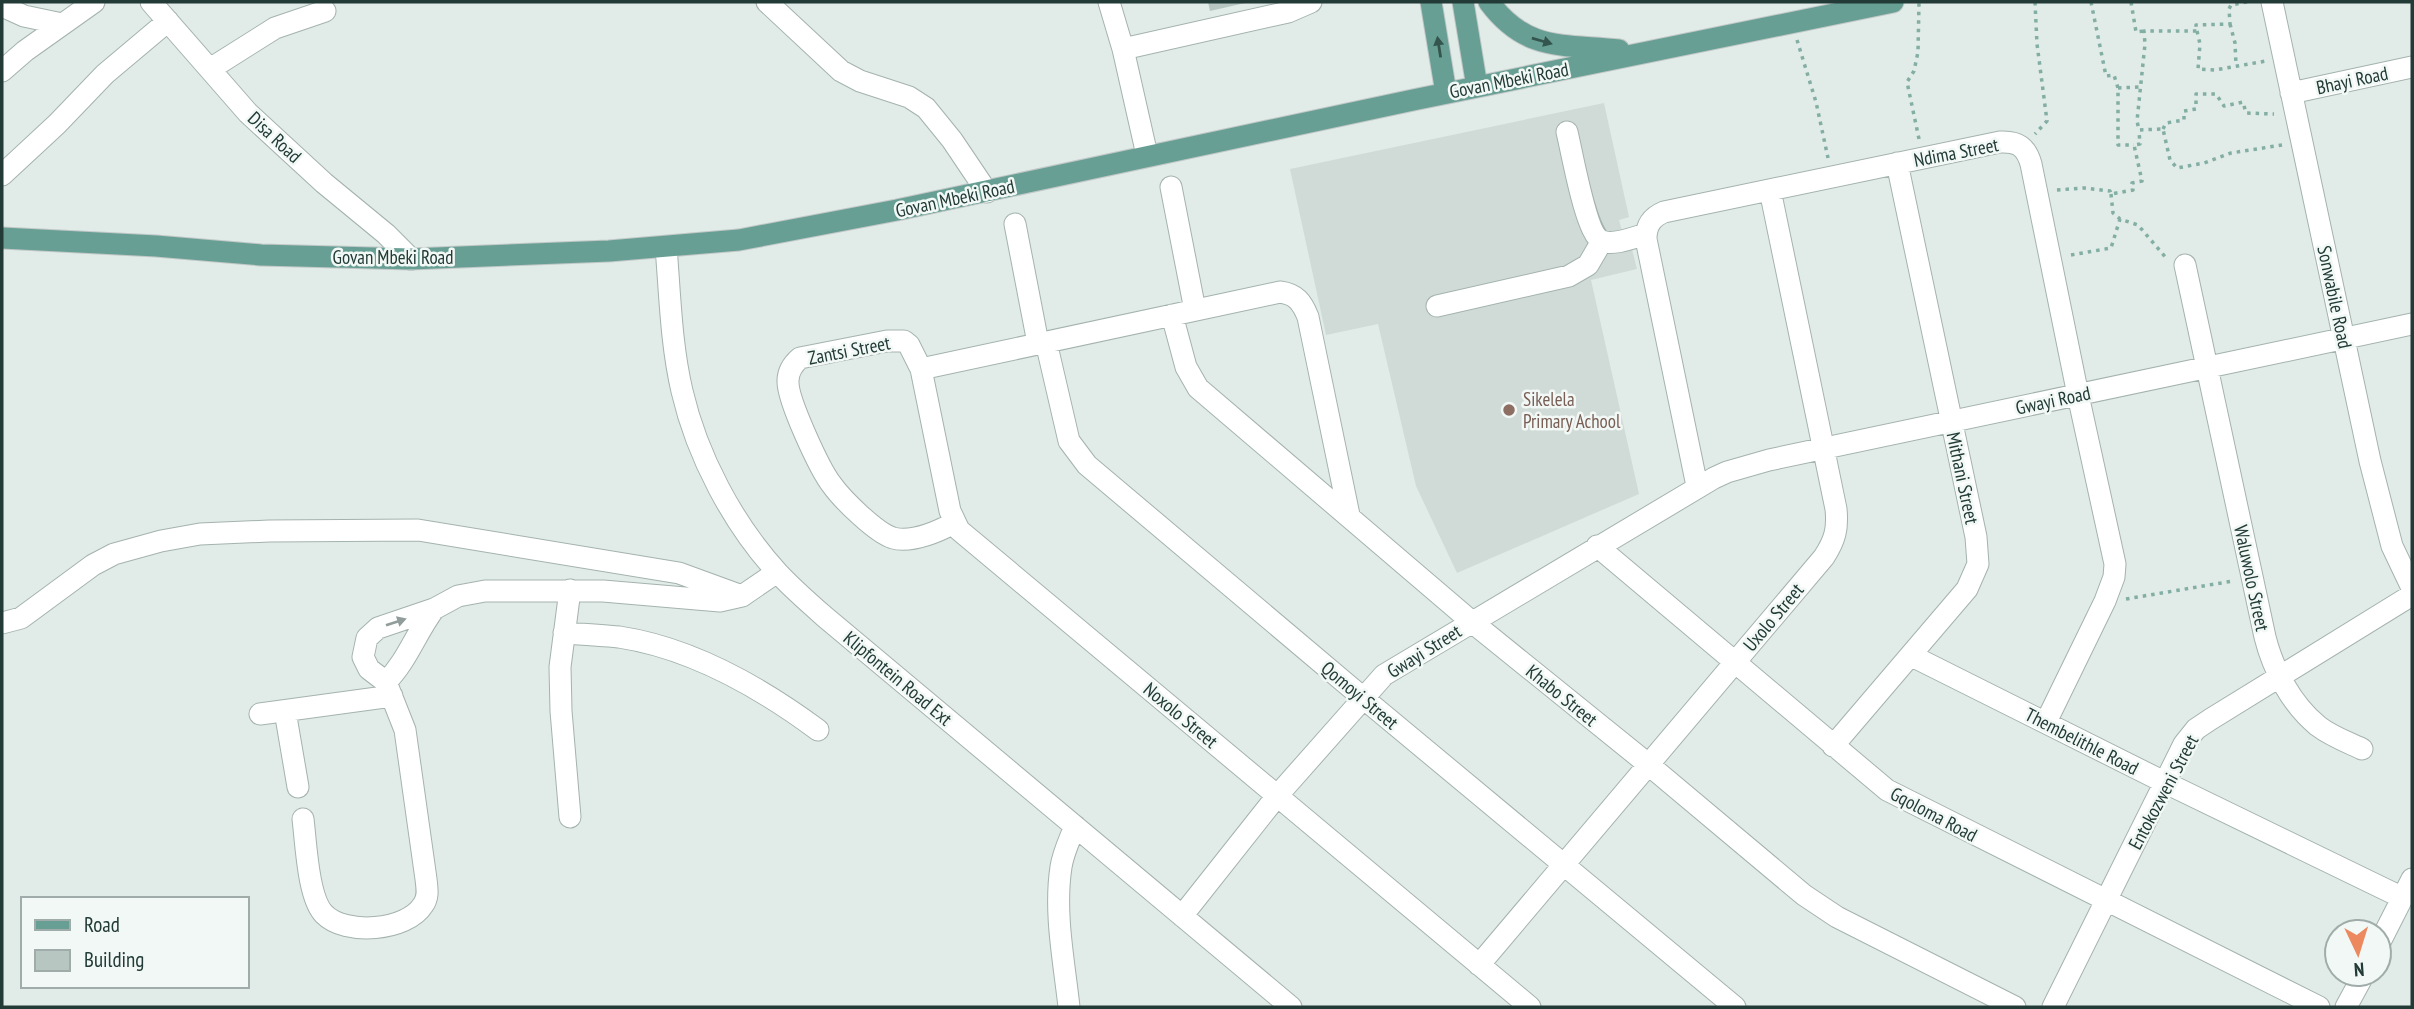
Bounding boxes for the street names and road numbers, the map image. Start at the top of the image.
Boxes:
street label: Govan Mbeki Road [1447,57,1571,103]
street label: Bhayi Road [2314,61,2390,99]
street label: Disa Road [243,106,307,168]
street label: Ndima Street [1912,132,2001,172]
street label: Govan Mbeki Road [893,174,1017,222]
street label: Sonwabile Road [2312,243,2358,351]
street label: Govan Mbeki Road [333,245,453,269]
street label: Zantsi Street [806,330,893,370]
street label: Gwayi Road [2013,380,2093,420]
street label: Mithani Street [1942,430,1985,527]
street label: Waluwolo Street [2229,523,2275,634]
street label: Uxolo Street [1738,577,1809,656]
street label: Gwayi Street [1383,618,1466,683]
street label: Klipfontein Road Ext [839,626,958,731]
street label: Qomoyi Street [1316,656,1404,735]
street label: Khabo Street [1521,659,1603,732]
street label: Noxolo Street [1139,677,1224,754]
street label: Thembelithle Road [2021,702,2143,780]
street label: Entokozweni Street [2123,730,2204,853]
street label: Gqoloma Road [1887,781,1981,847]

